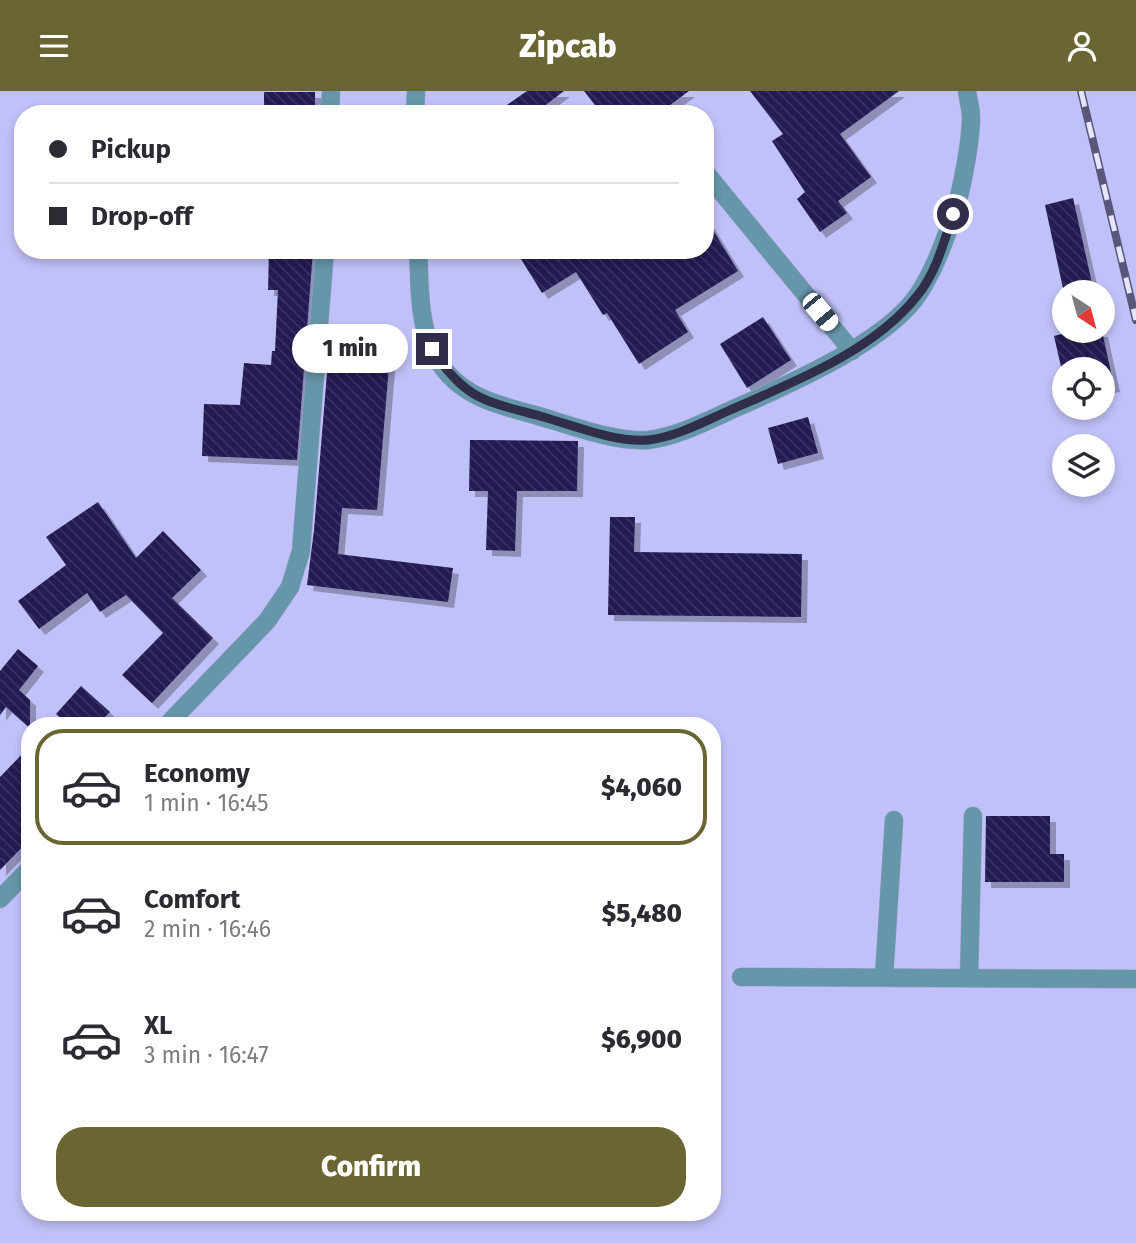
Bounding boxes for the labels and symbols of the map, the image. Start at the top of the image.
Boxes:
route start [937,198,969,230]
north arrow [1052,280,1115,343]
car [799,289,842,335]
callout: 1 min [292,324,408,373]
route end [416,333,448,365]

